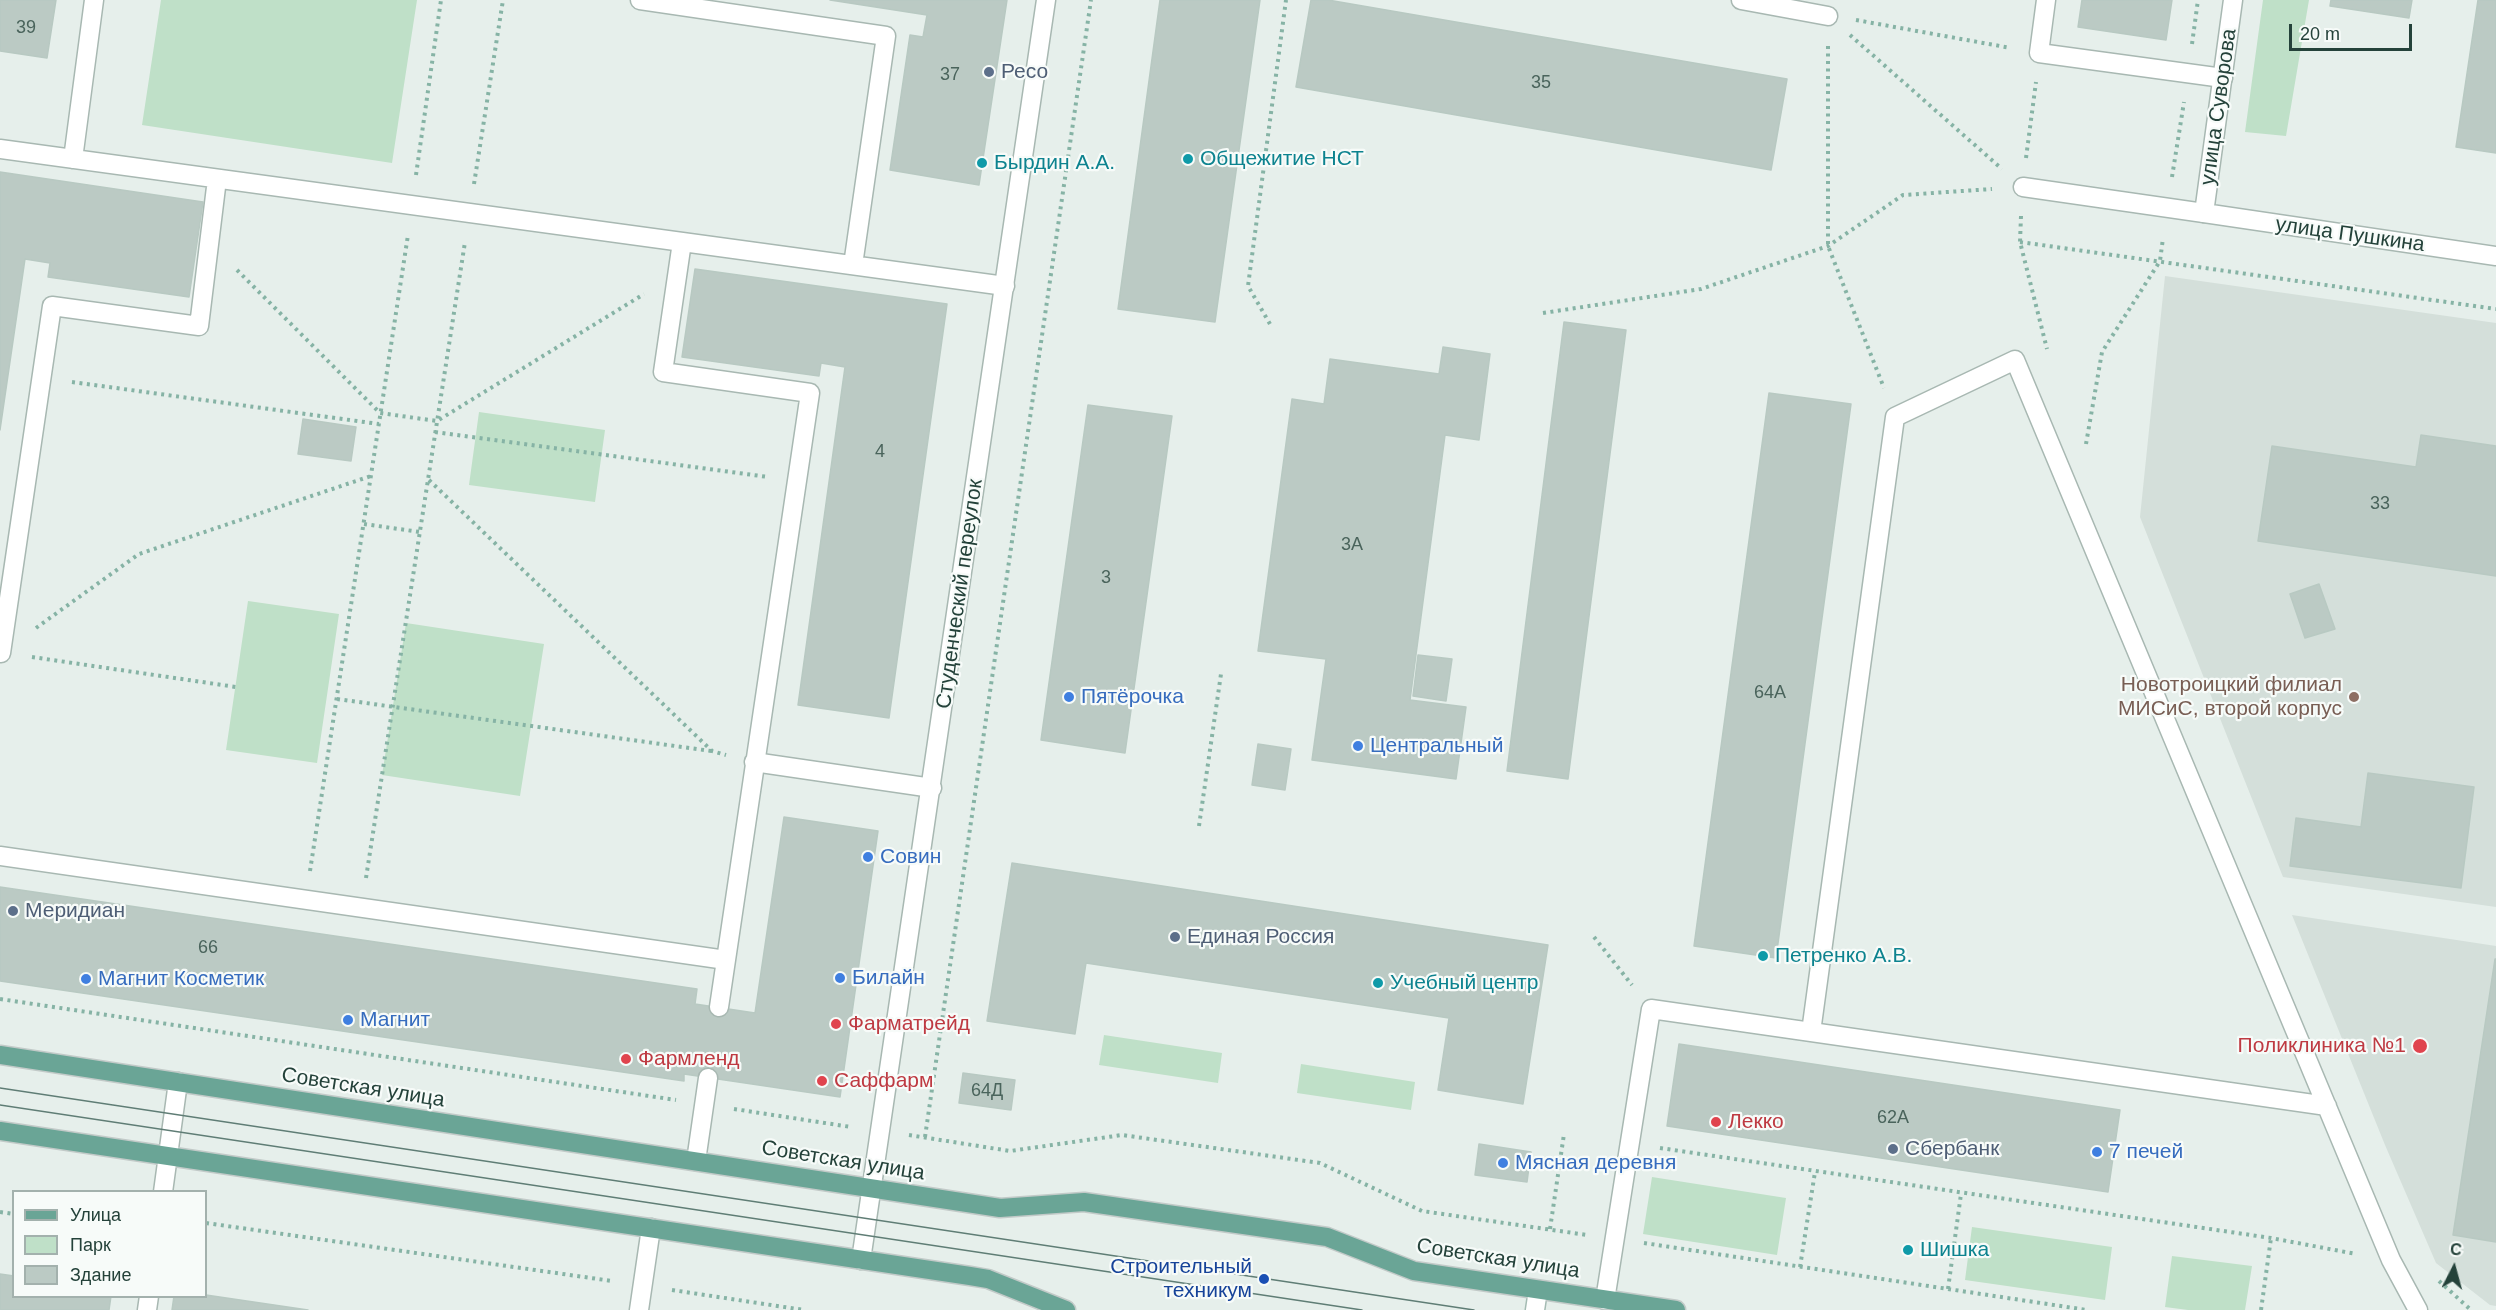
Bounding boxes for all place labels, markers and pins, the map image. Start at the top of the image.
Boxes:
place label: Ресо [1001,59,1048,85]
marker: Ресо [982,65,996,79]
place label: Общежитие НСТ [1200,146,1364,172]
place label: Бырдин А.А. [994,150,1115,176]
marker: Общежитие НСТ [1181,152,1195,166]
marker: Бырдин А.А. [975,156,989,170]
place label: Новотроицкий филиал МИСиС, второй корпус [2118,672,2342,722]
place label: Пятёрочка [1081,684,1184,710]
marker: Пятёрочка [1062,690,1076,704]
marker: Новотроицкий филиал МИСиС, второй корпус [2347,690,2361,704]
place label: Центральный [1370,733,1503,759]
marker: Центральный [1351,739,1365,753]
place label: Совин [880,844,941,870]
marker: Совин [861,850,875,864]
place label: Меридиан [25,898,125,924]
marker: Меридиан [6,904,20,918]
place label: Единая Россия [1187,924,1334,950]
marker: Единая Россия [1168,930,1182,944]
place label: Петренко А.В. [1775,943,1912,969]
marker: Петренко А.В. [1756,949,1770,963]
place label: Билайн [852,965,925,991]
place label: Магнит Косметик [98,966,264,992]
place label: Учебный центр [1390,970,1538,996]
marker: Билайн [833,971,847,985]
marker: Магнит Косметик [79,972,93,986]
marker: Учебный центр [1371,976,1385,990]
place label: Магнит [360,1007,430,1033]
place label: Фарматрейд [848,1011,970,1037]
marker: Магнит [341,1013,355,1027]
marker: Фарматрейд [829,1017,843,1031]
place label: Поликлиника №1 [2238,1033,2406,1059]
marker: Поликлиника №1 [2411,1037,2429,1055]
place label: Фармленд [638,1046,740,1072]
marker: Фармленд [619,1052,633,1066]
place label: Саффарм [834,1068,933,1094]
marker: Саффарм [815,1074,829,1088]
place label: Лекко [1728,1109,1784,1135]
marker: Лекко [1709,1115,1723,1129]
place label: Сбербанк [1905,1136,1999,1162]
place label: 7 печей [2109,1139,2183,1165]
marker: Сбербанк [1886,1142,1900,1156]
marker: 7 печей [2090,1145,2104,1159]
place label: Мясная деревня [1515,1150,1676,1176]
marker: Мясная деревня [1496,1156,1510,1170]
place label: Шишка [1920,1237,1989,1263]
marker: Шишка [1901,1243,1915,1257]
place label: Строительный техникум [1110,1254,1252,1304]
marker: Строительный техникум [1257,1272,1271,1286]

